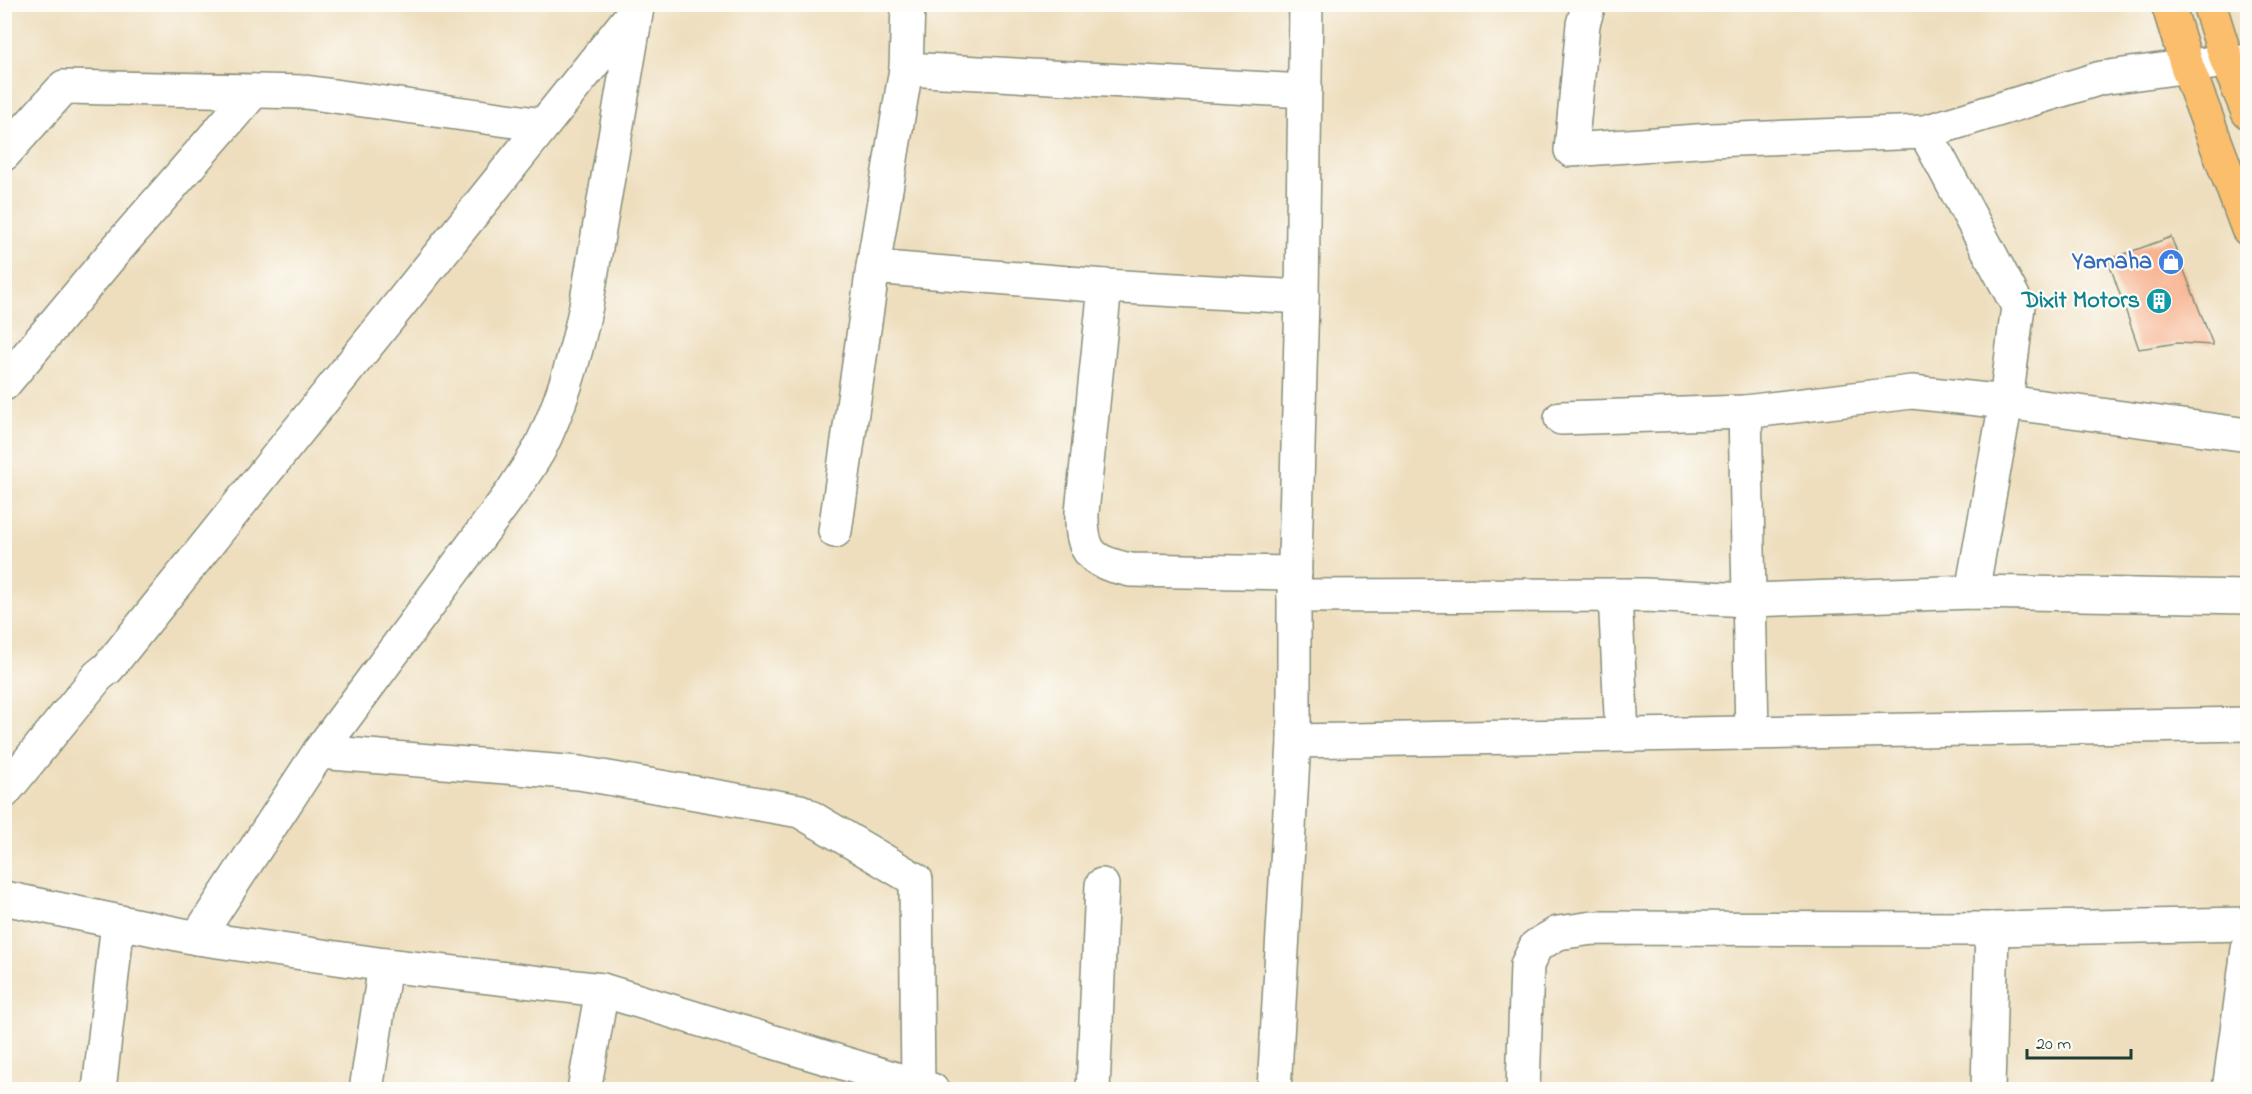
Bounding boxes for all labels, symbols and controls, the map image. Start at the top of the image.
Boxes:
place label: Yamaha [2071,245,2152,280]
shop icon: Yamaha [2156,247,2186,277]
place label: Dixit Motors [2021,284,2140,319]
building icon: Dixit Motors [2144,286,2174,316]
scale bar [2027,1022,2130,1060]
text: 20 m [2036,1032,2071,1058]

